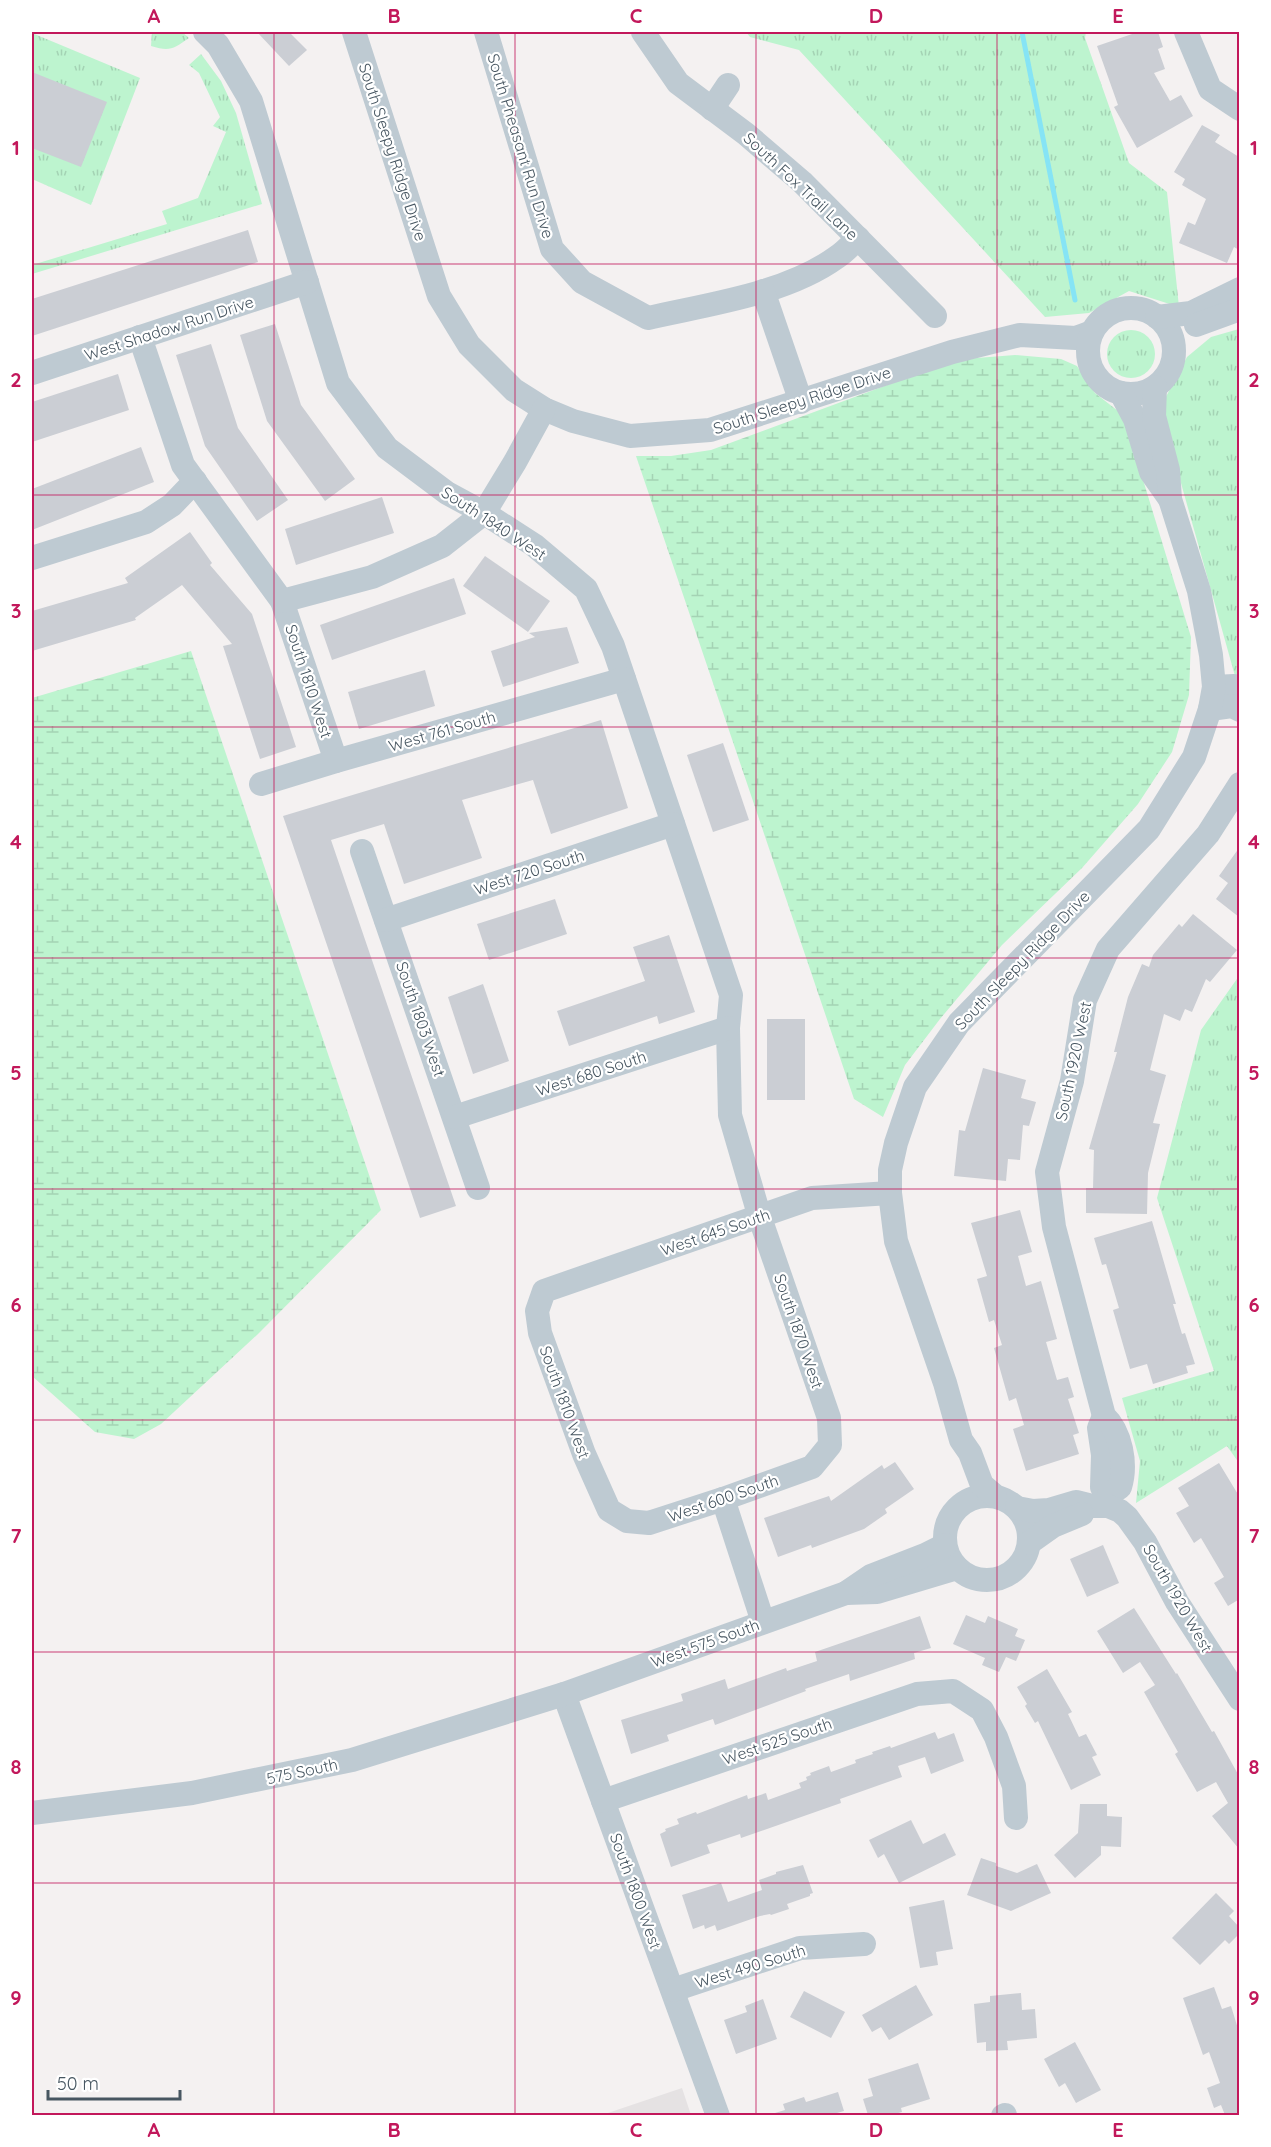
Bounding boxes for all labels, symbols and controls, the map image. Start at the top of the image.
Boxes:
text: A [148,3,161,28]
text: B [387,3,401,28]
text: C [630,3,643,28]
text: D [869,3,883,28]
text: E [1112,3,1124,28]
street label: South Pheasant Run Drive [483,51,559,241]
street label: South Sleepy Ridge Drive [355,61,431,243]
street label: South Fox Trail Lane [740,128,862,244]
text: 1 [12,135,20,160]
text: 1 [1250,135,1258,160]
street label: West Shadow Run Drive [82,291,256,365]
street label: South Sleepy Ridge Drive [711,362,893,438]
text: 2 [10,367,22,392]
text: 2 [1248,367,1260,392]
street label: South 1840 West [438,482,550,564]
text: 3 [11,598,21,623]
text: 3 [1249,598,1259,623]
street label: South 1810 West [281,622,337,740]
street label: West 761 South [386,706,498,756]
text: 4 [10,829,22,854]
text: 4 [1248,829,1260,854]
street label: West 720 South [471,845,587,899]
street label: South Sleepy Ridge Drive [950,886,1094,1034]
street label: South 1803 West [392,959,450,1079]
street label: South 1920 West [1051,1000,1095,1122]
street label: West 680 South [533,1046,649,1100]
text: 5 [10,1060,22,1085]
text: 5 [1248,1060,1260,1085]
street label: West 645 South [658,1204,772,1260]
street label: South 1870 West [770,1271,828,1391]
text: 6 [10,1292,22,1317]
text: 6 [1248,1292,1260,1317]
street label: South 1810 West [535,1343,595,1461]
street label: West 600 South [665,1470,781,1526]
text: 7 [11,1523,22,1548]
text: 7 [1249,1523,1260,1548]
street label: South 1920 West [1139,1540,1217,1656]
street label: West 575 South [648,1614,762,1672]
street label: West 525 South [720,1713,834,1769]
text: 8 [11,1754,22,1779]
street label: 575 South [265,1754,339,1788]
text: 8 [1249,1754,1260,1779]
street label: South 1800 West [606,1830,666,1952]
street label: West 490 South [692,1940,808,1992]
text: 9 [10,1985,22,2010]
text: 9 [1248,1985,1260,2010]
scale bar [48,2063,180,2101]
text: 50 m [57,2072,99,2095]
text: A [148,2117,161,2142]
text: B [387,2117,401,2142]
text: C [630,2117,643,2142]
text: D [869,2117,883,2142]
text: E [1112,2117,1124,2142]

